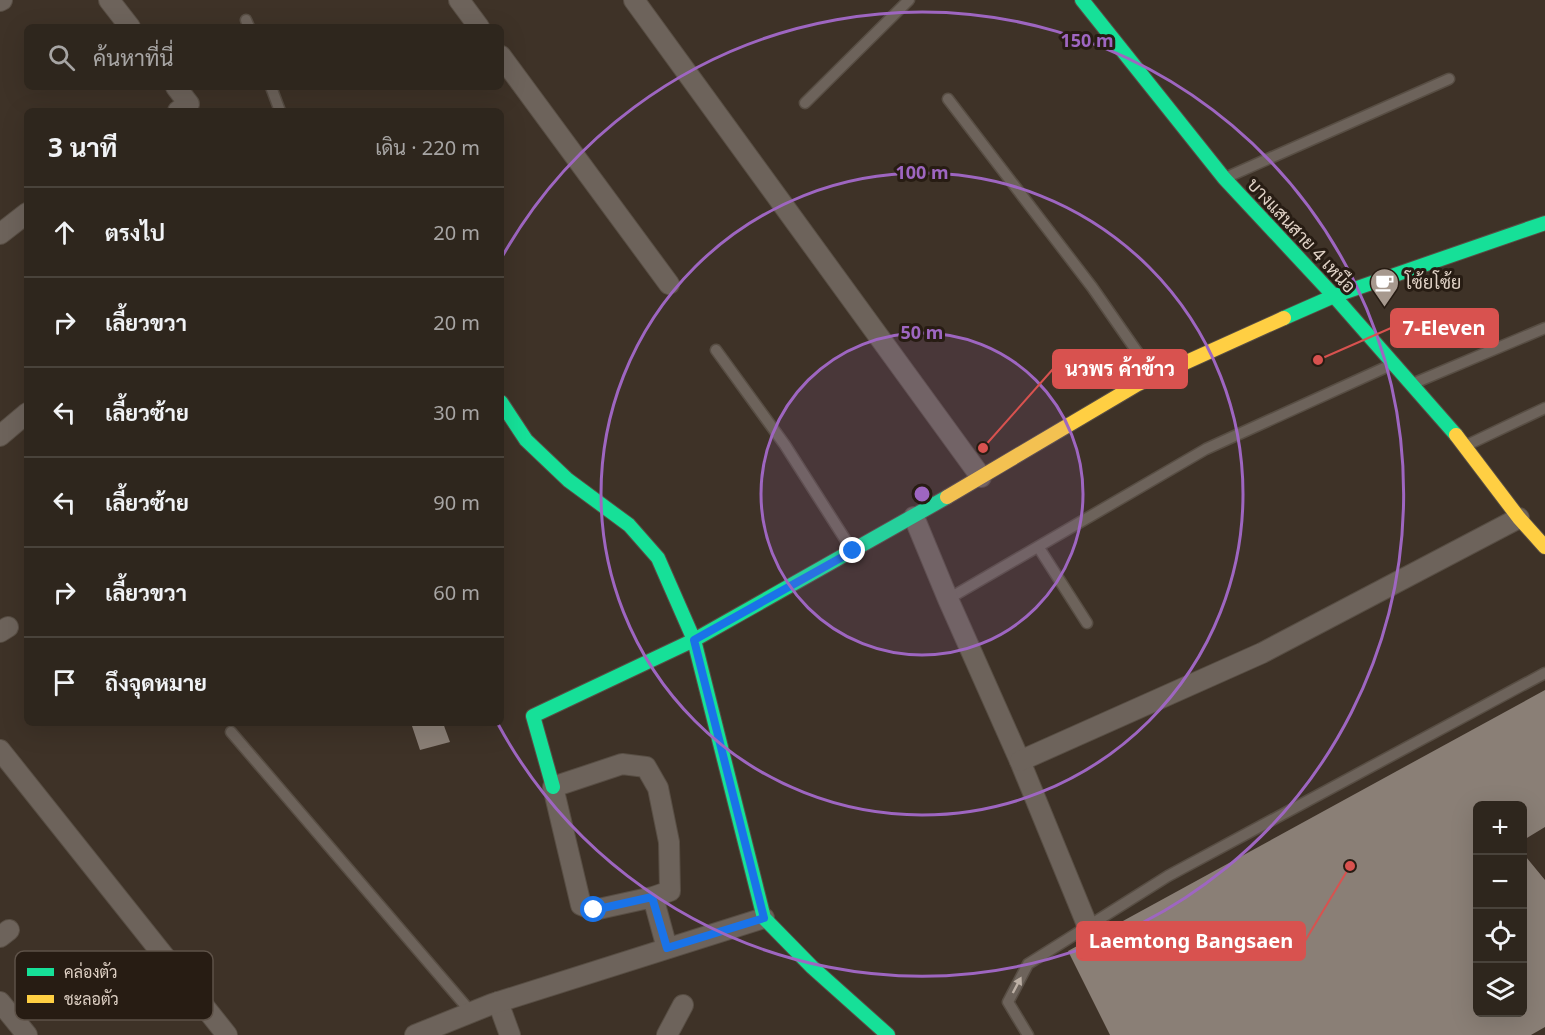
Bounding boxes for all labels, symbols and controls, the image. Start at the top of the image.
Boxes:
search box [24,24,504,90]
text: 150 m [1060,28,1114,52]
icon: search [45,41,78,74]
text: ค้นหาที่นี่ [93,42,173,72]
text: 3 นาที [48,129,117,165]
text: เดิน · 220 m [375,134,480,161]
text: 100 m [895,160,949,184]
street label: บางแสนสาย 4 เหนือ [1242,172,1362,298]
icon: ahead [48,216,81,249]
text: ตรงไป [105,217,165,247]
text: 20 m [433,219,480,246]
cafe icon: โซ้ยโซ้ย [1368,266,1400,308]
place label: โซ้ยโซ้ย [1404,270,1461,294]
icon: right [48,306,81,339]
text: เลี้ยวขวา [105,307,187,337]
text: 20 m [433,309,480,336]
callout: 7-Eleven [1391,309,1498,347]
text: 7-Eleven [1403,314,1485,341]
text: 50 m [901,320,943,344]
callout: นวพร ค้าข้าว [1053,350,1187,388]
text: นวพร ค้าข้าว [1065,355,1175,382]
icon: left [48,396,81,429]
text: เลี้ยวซ้าย [105,397,189,427]
text: 30 m [433,399,480,426]
centre of rings [912,484,932,504]
icon: left [48,486,81,519]
text: เลี้ยวซ้าย [105,487,189,517]
text: 90 m [433,489,480,516]
route end [839,537,865,563]
icon: right [48,576,81,609]
text: เลี้ยวขวา [105,577,187,607]
text: 60 m [433,579,480,606]
icon: arrive [48,666,81,699]
text: ถึงจุดหมาย [105,667,207,697]
map controls [1473,801,1527,1017]
button: + [1473,801,1527,855]
button: − [1473,855,1527,909]
route start [580,896,606,922]
button: locate [1473,909,1527,963]
callout: Laemtong Bangsaen [1077,922,1305,960]
text: Laemtong Bangsaen [1089,927,1293,954]
legend [15,951,213,1020]
text: คล่องตัว [64,961,118,983]
button: layers [1473,963,1527,1017]
one-way arrow [1012,976,1022,993]
text: ชะลอตัว [64,988,119,1010]

